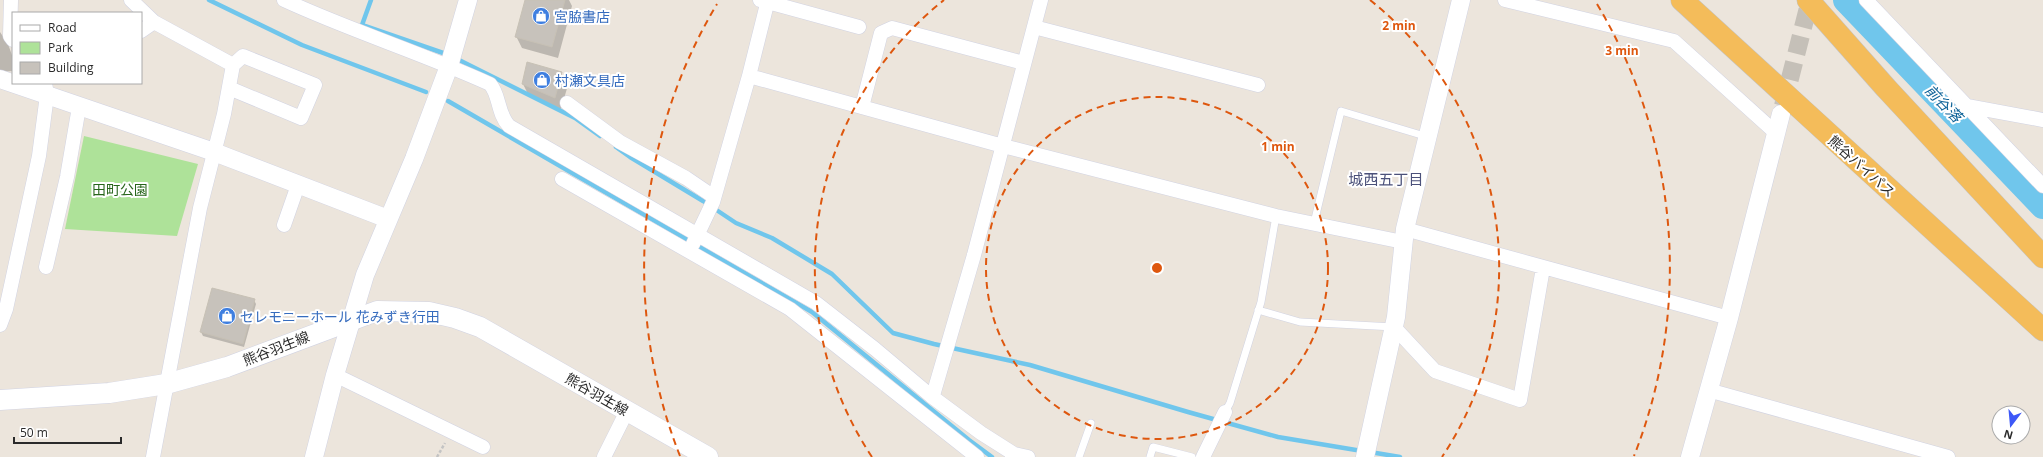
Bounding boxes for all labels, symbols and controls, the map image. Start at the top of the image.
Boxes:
shop icon: 宮脇書店 [531,6,551,26]
place label: 宮脇書店 [554,7,610,26]
legend [12,12,142,84]
text: 2 min [1382,17,1416,34]
text: Road [48,19,77,36]
text: Park [48,39,74,56]
text: 3 min [1605,42,1639,59]
text: Building [48,59,94,76]
shop icon: 村瀬文具店 [532,70,552,90]
place label: 村瀬文具店 [555,71,625,90]
water label: 前谷落 [1921,80,1968,128]
street label: 熊谷バイパス [1825,131,1899,201]
text: 1 min [1261,138,1295,155]
district label: 城西五丁目 [1348,169,1424,189]
park label: 田町公園 [92,180,148,199]
centre of rings [1150,261,1164,275]
shop icon: セレモニーホール 花みずき行田 [217,306,237,326]
place label: セレモニーホール 花みずき行田 [240,307,440,326]
street label: 熊谷羽生線 [240,327,312,369]
street label: 熊谷羽生線 [562,368,632,420]
north arrow [1991,405,2031,445]
scale bar [14,419,121,445]
text: 50 m [20,424,48,441]
text: N [2002,427,2014,444]

